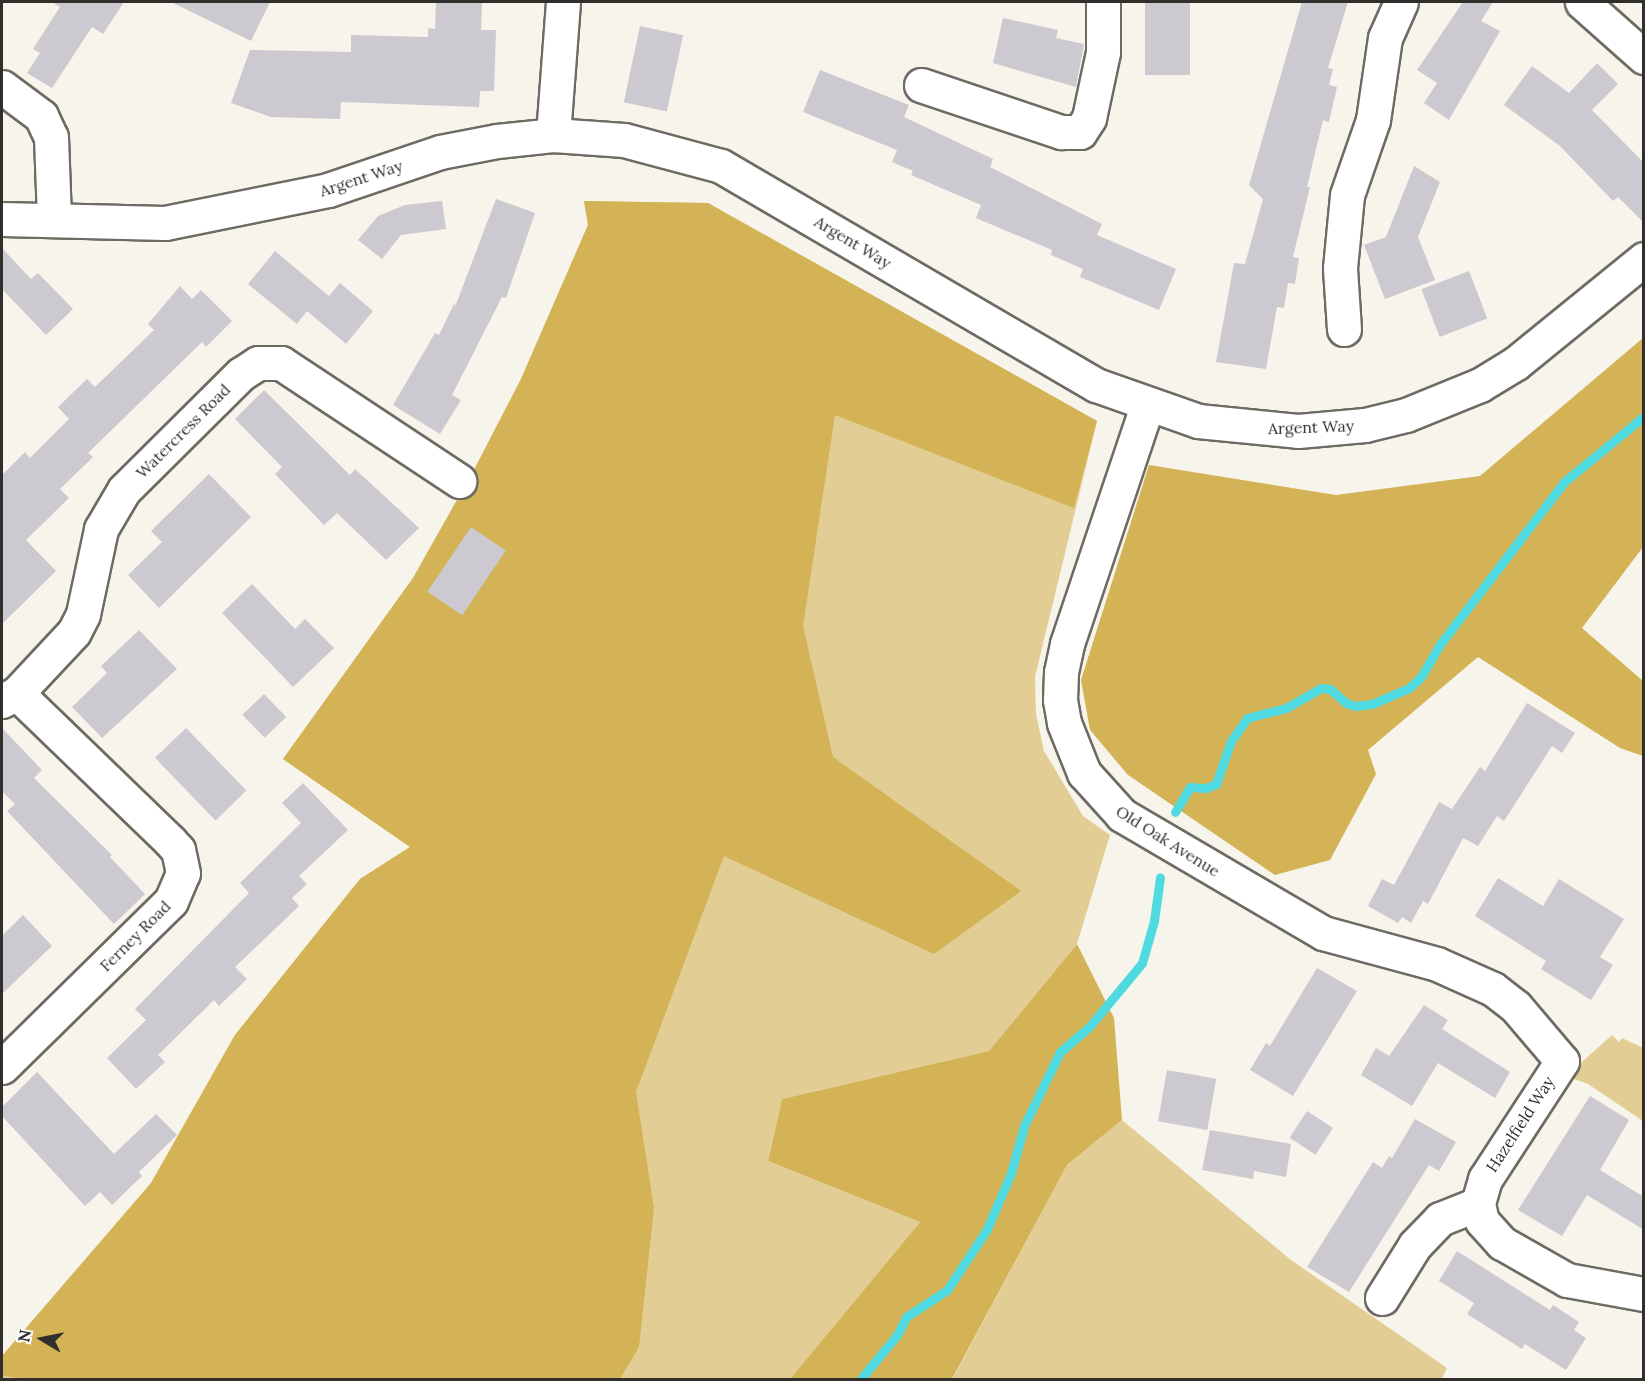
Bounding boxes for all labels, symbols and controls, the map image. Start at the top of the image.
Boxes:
street label: Argent Way [317,156,405,200]
street label: Argent Way [811,212,895,272]
street label: Watercress Road [132,380,234,482]
street label: Argent Way [1268,416,1354,438]
street label: Old Oak Avenue [1112,801,1224,881]
street label: Ferney Road [96,897,174,975]
street label: Hazelfield Way [1482,1073,1558,1175]
north arrow [12,1309,72,1369]
text: N [13,1328,35,1344]

